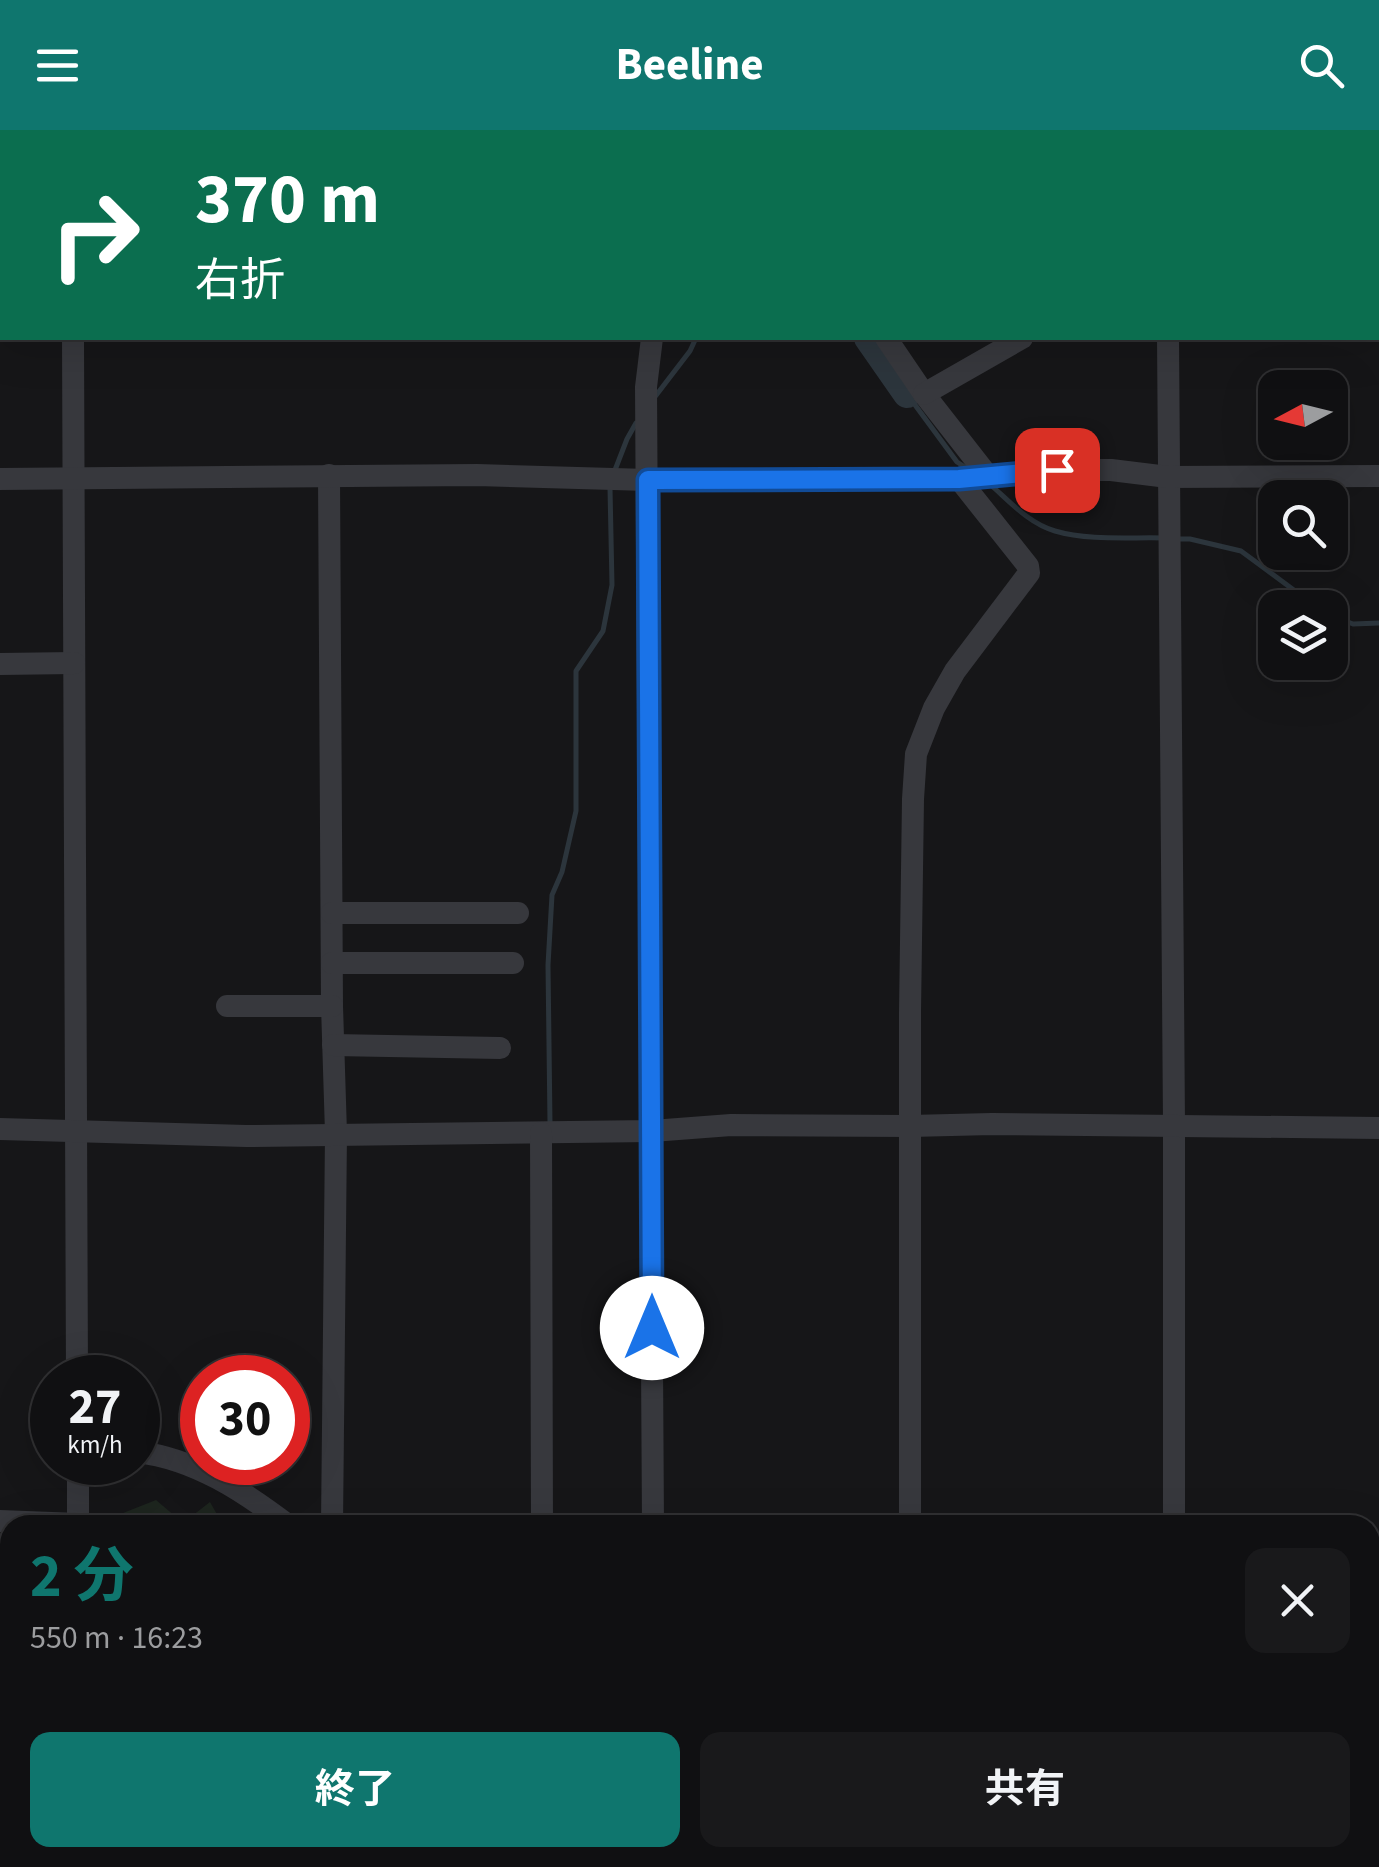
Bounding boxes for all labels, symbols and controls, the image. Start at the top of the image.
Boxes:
text: Beeline [615,33,764,97]
icon: menu [30,38,85,93]
icon: search [1294,38,1349,93]
text: 370 m [195,150,380,250]
icon: right [30,170,160,300]
text: 右折 [195,249,285,313]
north arrow [1258,370,1348,460]
map controls [1258,370,1348,680]
pin [1015,428,1100,513]
icon: arrive [1030,443,1085,498]
button: search [1258,480,1348,570]
button: layers [1258,590,1348,680]
position arrow [600,1276,704,1380]
speed limit sign: 30 [180,1355,310,1485]
text: 27 [69,1372,121,1443]
text: km/h [67,1427,123,1463]
text: 2 分 [30,1535,134,1620]
button: close [1245,1548,1350,1653]
text: 550 m · 16:23 [30,1615,203,1661]
button: 終了 [30,1732,680,1847]
button: 共有 [700,1732,1350,1847]

